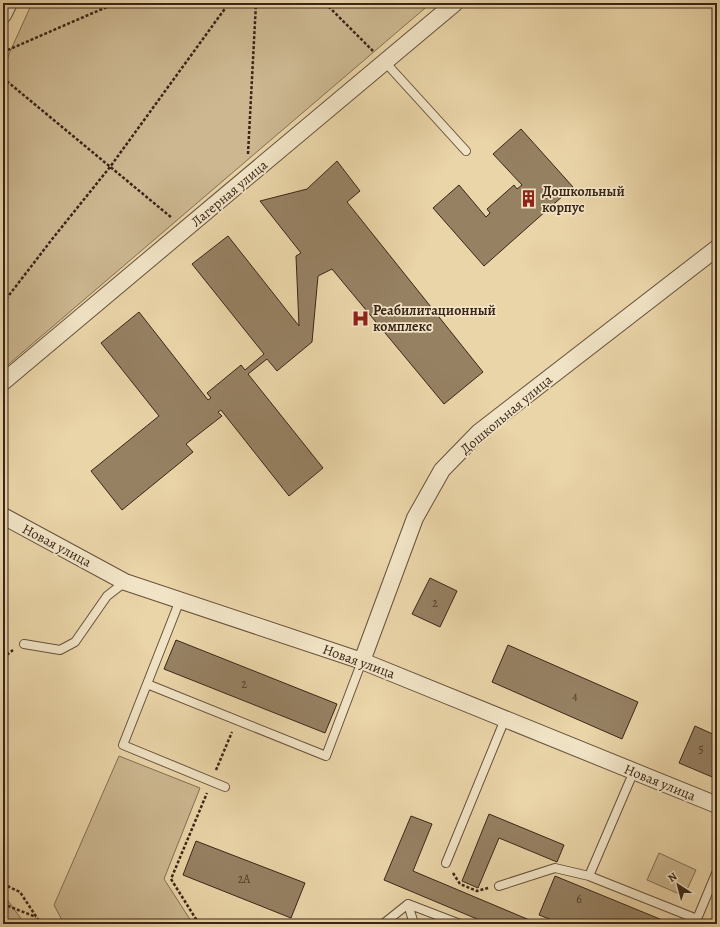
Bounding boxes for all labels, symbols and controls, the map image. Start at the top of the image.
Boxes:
street label: Лагерная улица [187,155,272,231]
place label: Дошкольный корпус [542,182,625,217]
building icon: Дошкольный корпус [519,189,539,209]
place label: Реабилитационный комплекс [373,301,496,336]
hospital icon: Реабилитационный комплекс [350,308,370,328]
street label: Дошкольная улица [456,370,557,458]
street label: Новая улица [19,519,95,572]
house number: 2 [432,595,438,611]
street label: Новая улица [320,640,398,684]
house number: 2 [241,676,247,692]
house number: 4 [572,688,578,704]
house number: 5 [698,741,704,757]
street label: Новая улица [621,759,699,806]
north arrow [658,865,698,905]
text: N [665,869,680,886]
house number: 2А [238,871,251,887]
house number: 6 [576,891,582,907]

